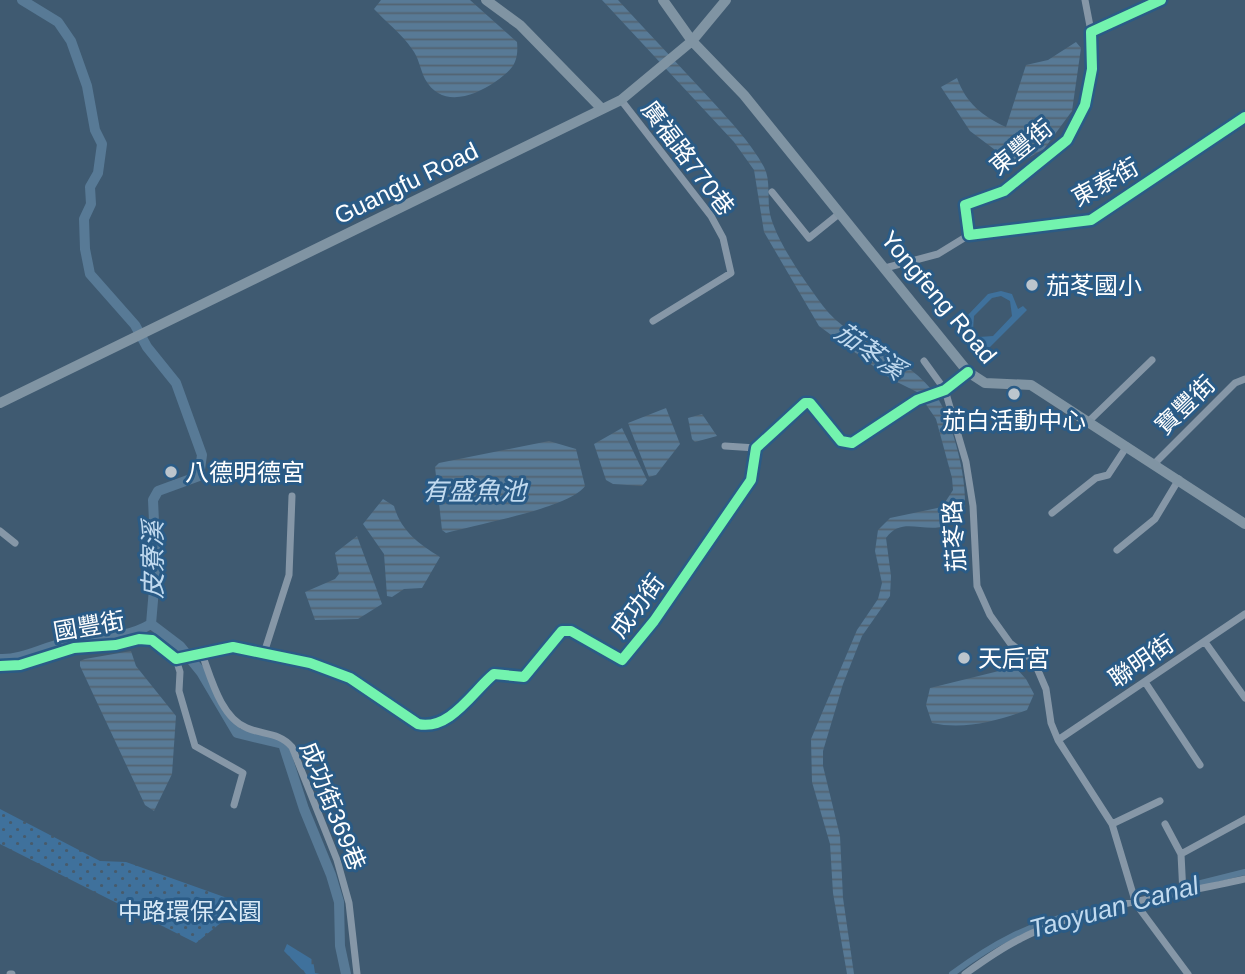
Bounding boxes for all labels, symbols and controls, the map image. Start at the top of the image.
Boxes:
street label: 廣福路770巷 [636,96,740,220]
street label: 東豐街 [985,114,1057,180]
street label: Guangfu Road [330,137,482,229]
street label: 東泰街 [1067,153,1143,211]
street label: Yongfeng Road [876,225,1002,369]
place label: 茄苳國小 [1046,272,1142,299]
marker: 茄苳國小 [1024,277,1040,293]
water label: 茄苳溪 [829,316,914,388]
street label: 寶豐街 [1150,370,1220,440]
marker: 茄白活動中心 [1006,386,1022,402]
place label: 茄白活動中心 [942,407,1086,434]
place label: 八德明德宮 [185,459,305,486]
marker: 八德明德宮 [163,464,179,480]
water label: 有盛魚池 [422,476,529,506]
street label: 茄苳路 [938,499,970,573]
water label: 皮寮溪 [138,517,168,599]
street label: 成功街 [605,569,669,643]
street label: 國豐街 [51,606,127,646]
street label: 聯明街 [1104,630,1178,692]
place label: 天后宮 [978,645,1050,672]
marker: 天后宮 [956,650,972,666]
street label: 成功街369巷 [295,738,371,874]
water label: Taoyuan Canal [1026,870,1203,944]
park label: 中路環保公園 [118,898,262,925]

